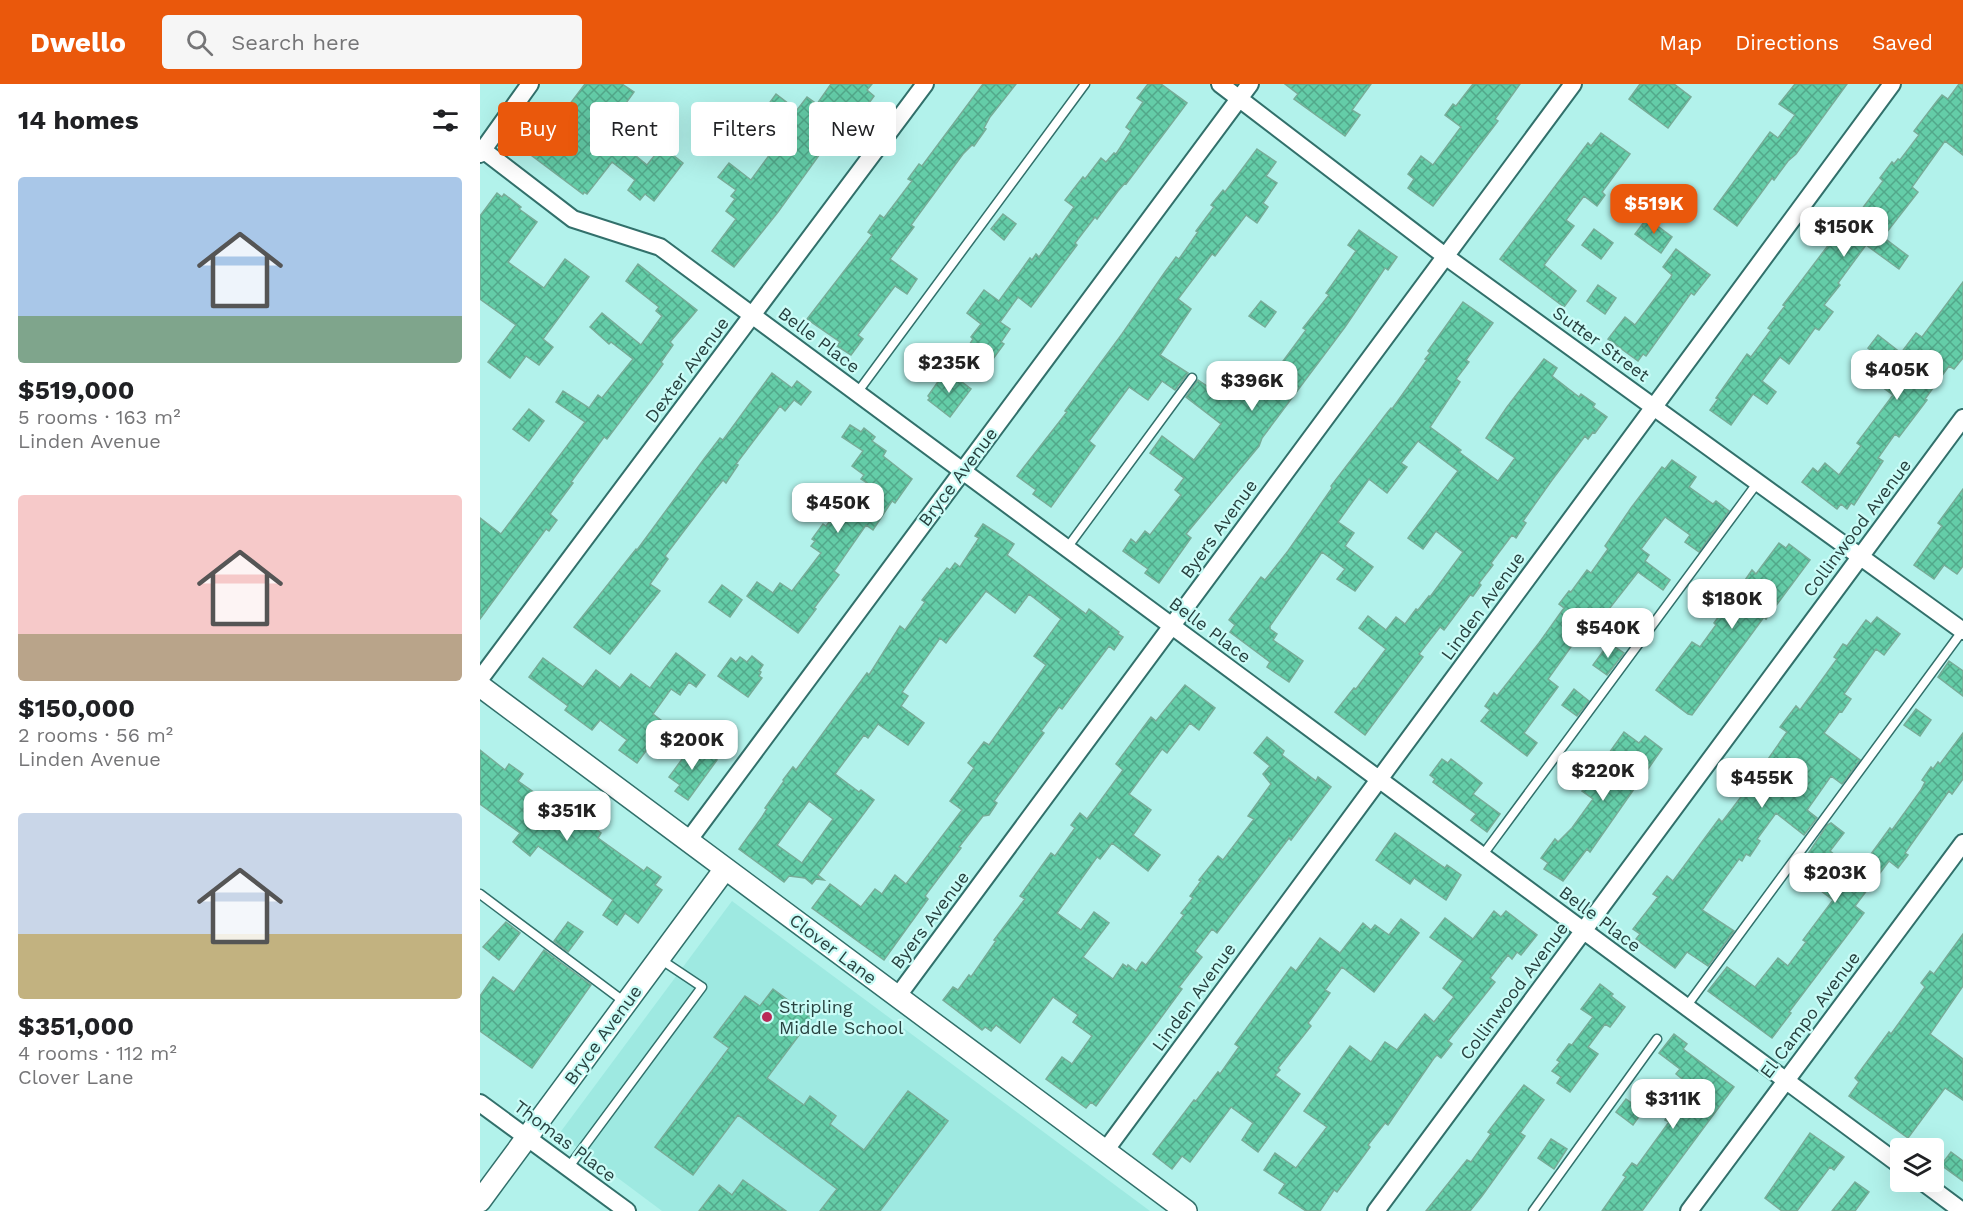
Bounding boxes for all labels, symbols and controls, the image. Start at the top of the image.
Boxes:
search box [162,15,582,69]
text: Dwello [30,26,126,59]
icon: search [183,26,216,59]
text: Search here [231,30,360,55]
text: Map [1659,30,1702,55]
text: Directions [1735,30,1839,55]
text: Saved [1872,30,1933,55]
chip: Buy [498,102,578,156]
chip: Rent [590,102,679,156]
chip: Filters [691,102,797,156]
chip: New [809,102,896,156]
icon: filters [429,104,462,137]
text: 14 homes [18,105,139,135]
pin: $519K [1612,184,1696,235]
text: $519K [1624,191,1684,215]
pin: $150K [1802,207,1886,258]
text: $150K [1814,214,1874,238]
icon: home [186,216,294,324]
street label: Belle Place [774,302,864,377]
street label: Sutter Street [1549,302,1654,386]
street label: Dexter Avenue [640,313,733,427]
pin: $235K [907,343,991,394]
text: $235K [918,350,980,374]
pin: $405K [1855,350,1939,401]
text: $405K [1865,357,1929,381]
pin: $396K [1210,361,1294,412]
text: $396K [1220,368,1284,392]
text: $519,000 [18,375,134,405]
text: 5 rooms · 163 m² [18,405,180,429]
street label: Bryce Avenue [914,423,1001,530]
text: Linden Avenue [18,429,161,453]
street label: Collinwood Avenue [1798,455,1915,601]
street label: Byers Avenue [1176,475,1261,582]
pin: $450K [796,483,880,534]
text: $450K [806,490,870,514]
icon: home [186,534,294,642]
street label: Linden Avenue [1436,548,1529,664]
pin: $180K [1690,579,1774,630]
text: $180K [1702,586,1762,610]
street label: Belle Place [1165,592,1255,667]
pin: $540K [1566,608,1650,659]
text: $540K [1576,615,1640,639]
text: $150,000 [18,693,135,723]
pin: $200K [650,720,734,771]
text: 2 rooms · 56 m² [18,723,173,747]
text: $200K [660,727,724,751]
text: Linden Avenue [18,747,161,771]
pin: $220K [1561,751,1645,802]
text: $220K [1571,758,1635,782]
pin: $455K [1720,758,1804,809]
text: $455K [1731,765,1793,789]
pin: $351K [525,791,609,842]
text: $351K [538,798,596,822]
icon: home [186,852,294,960]
pin: $203K [1793,853,1877,904]
text: $203K [1803,860,1867,884]
street label: Byers Avenue [886,867,973,973]
street label: Belle Place [1555,881,1645,956]
street label: Clover Lane [785,909,881,988]
street label: Collinwood Avenue [1455,918,1572,1064]
street label: Linden Avenue [1147,939,1240,1055]
street label: El Campo Avenue [1755,947,1864,1082]
street label: Bryce Avenue [559,981,646,1089]
place label: Stripling Middle School [779,996,904,1038]
marker: Stripling Middle School [760,1010,774,1024]
text: $351,000 [18,1011,134,1041]
text: 4 rooms · 112 m² [18,1041,177,1065]
text: Clover Lane [18,1065,134,1089]
pin: $311K [1631,1079,1715,1130]
text: $311K [1645,1086,1701,1110]
street label: Thomas Place [510,1095,621,1186]
map controls [1890,1138,1944,1192]
button: layers [1890,1138,1944,1192]

